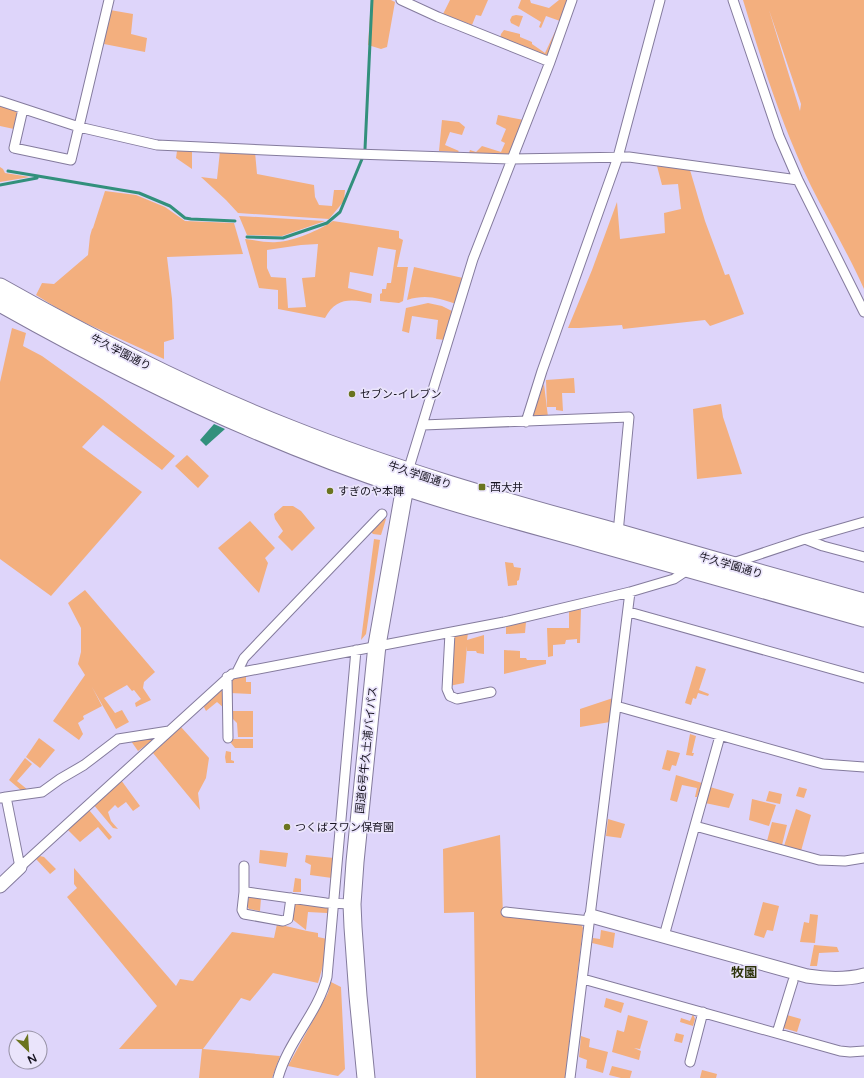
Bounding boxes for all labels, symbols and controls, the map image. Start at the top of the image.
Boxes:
street label: 牛久学園通り [88,332,153,373]
place label: セブン-イレブン [360,388,442,401]
marker: セブン-イレブン [347,389,357,399]
street label: 牛久学園通り [386,459,453,492]
place label: 西大井 [490,481,523,494]
marker: 西大井 [477,482,487,492]
place label: すぎのや本陣 [338,485,404,498]
marker: すぎのや本陣 [325,486,335,496]
street label: 牛久学園通り [697,550,764,581]
street label: 国道6号牛久土浦バイパス [353,686,380,814]
place label: つくばスワン保育園 [295,821,394,834]
marker: つくばスワン保育園 [282,822,292,832]
district label: 牧園 [731,965,757,981]
north arrow [8,1030,48,1070]
text: N [25,1051,39,1066]

